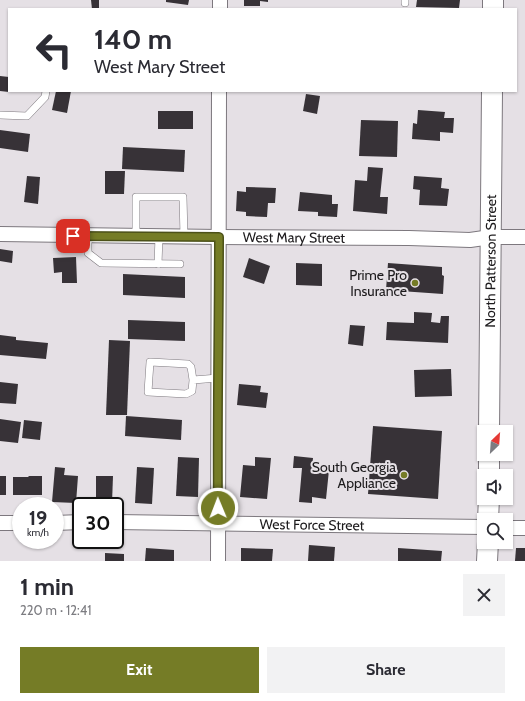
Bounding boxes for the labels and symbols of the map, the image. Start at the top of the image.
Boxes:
street label: North Patterson Street [481,194,500,328]
pin [56,219,90,253]
street label: West Mary Street [243,228,345,247]
place label: Prime Pro Insurance [349,266,407,300]
marker: Prime Pro Insurance [410,278,420,288]
north arrow [477,425,513,461]
place label: South Georgia Appliance [312,458,396,492]
marker: South Georgia Appliance [399,470,409,480]
position arrow [197,487,239,529]
speed limit sign: 30 [72,497,124,549]
street label: West Force Street [259,515,365,534]

